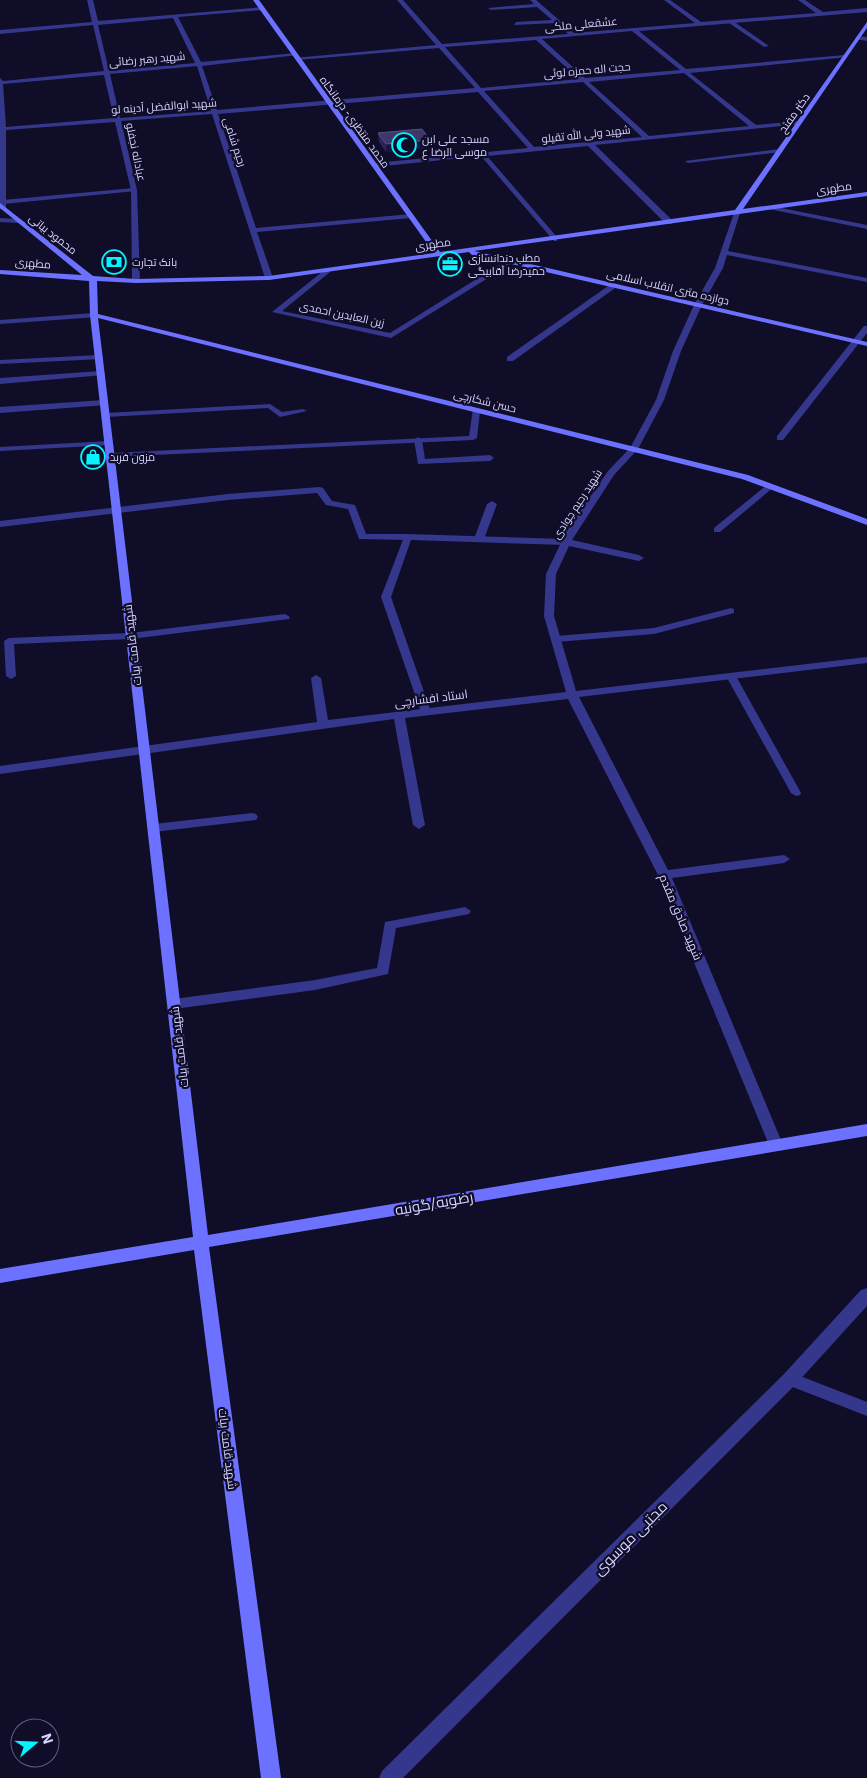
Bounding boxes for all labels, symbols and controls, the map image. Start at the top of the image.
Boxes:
street label: عشقعلی ملکی [544,14,618,34]
street label: شهید رهبر رضائی [108,49,186,69]
street label: حجت اله حمزه لوئی [543,59,631,81]
street label: محمد منتظری- درمانگاه [317,73,393,171]
street label: دکتر مفتح [775,90,814,136]
street label: شهید ابوالفضل آدینه لو [111,95,217,117]
street label: رحیم شامی [219,115,250,169]
street label: عباداله نجفلو [123,121,149,183]
street label: شهید ولی الله تقیلو [541,121,631,146]
mosque icon: مسجد علی ابن موسی الرضا ع [391,132,417,158]
place label: مسجد علی ابن موسی الرضا ع [422,132,489,160]
street label: مطهری [815,179,853,197]
street label: محمود بیاتی [26,211,80,257]
street label: مطهری [414,235,452,253]
bank icon: بانک تجارت [101,249,127,275]
office icon: مطب دندانسازی حمیدرضا آقابیگی [437,251,463,277]
place label: مطب دندانسازی حمیدرضا آقابیگی [468,251,545,278]
street label: مطهری [15,254,51,272]
place label: بانک تجارت [132,255,177,269]
street label: دوازده متری انقلاب اسلامی [605,266,731,308]
street label: زین العابدین احمدی [298,298,386,330]
street label: حسن شکارچی [452,386,518,416]
shop icon: مزون فربد [80,444,106,470]
place label: مزون فربد [110,450,155,464]
street label: شهید رحیم جوادی [549,466,606,542]
street label: شهید قامت بیات [120,604,144,686]
street label: استاد افشارچی [394,686,469,712]
street label: شهید صادق مقدم [655,872,706,963]
street label: شهید قامت بیات [167,1006,191,1088]
street label: رضویه/گونیه [393,1187,475,1219]
street label: شهید قامت بیات [216,1408,240,1490]
street label: مجتبی موسوی [589,1497,672,1580]
north arrow [10,1718,60,1768]
text: N [37,1731,57,1746]

